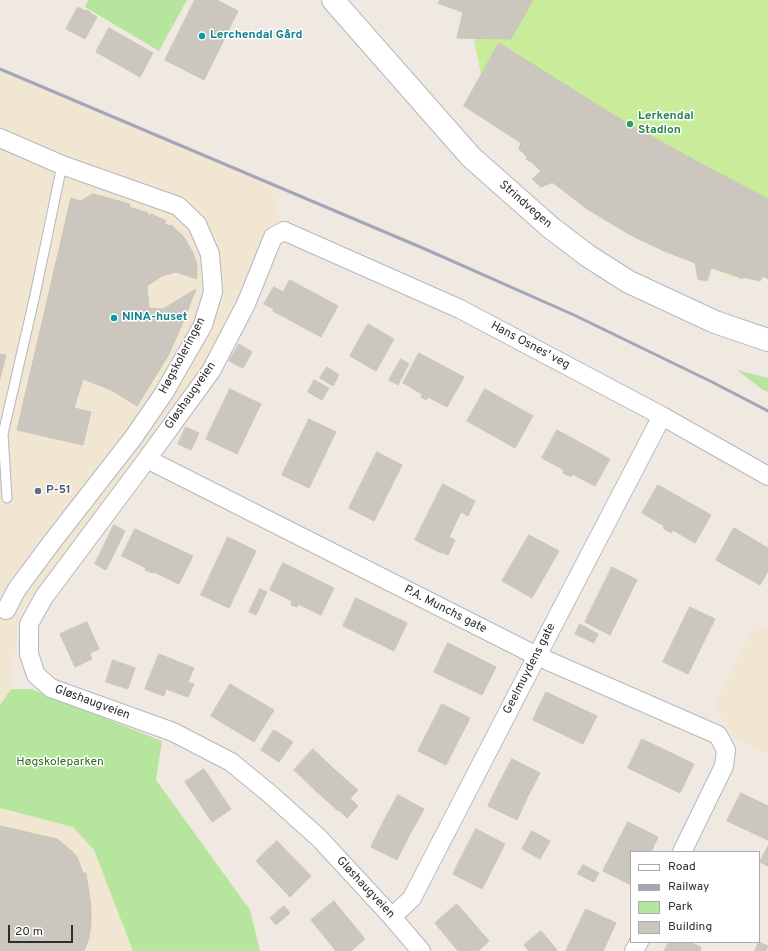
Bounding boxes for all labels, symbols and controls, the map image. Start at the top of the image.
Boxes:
place label: Lerchendal Gård [210,29,302,43]
marker: Lerchendal Gård [197,31,207,41]
place label: Lerkendal Stadion [638,110,694,138]
marker: Lerkendal Stadion [625,119,635,129]
street label: Strindvegen [496,178,554,232]
place label: NINA-huset [122,311,187,325]
marker: NINA-huset [109,313,119,323]
street label: Høgskoleringen [157,315,209,397]
street label: Hans Osnes' veg [488,319,572,373]
street label: Gløshaugveien [162,359,220,433]
place label: P-51 [46,484,71,498]
marker: P-51 [33,486,43,496]
street label: P.A. Munchs gate [401,583,489,637]
street label: Geelmuydens gate [501,621,559,717]
street label: Gløshaugveien [52,683,132,723]
park label: Høgskoleparken [16,756,104,770]
legend [630,851,760,943]
street label: Gløshaugveien [333,854,397,922]
text: Road [668,859,696,875]
text: Railway [668,879,709,895]
text: Park [668,899,693,915]
scale bar [10,917,75,943]
text: Building [668,919,712,935]
text: 20 m [15,924,43,940]

